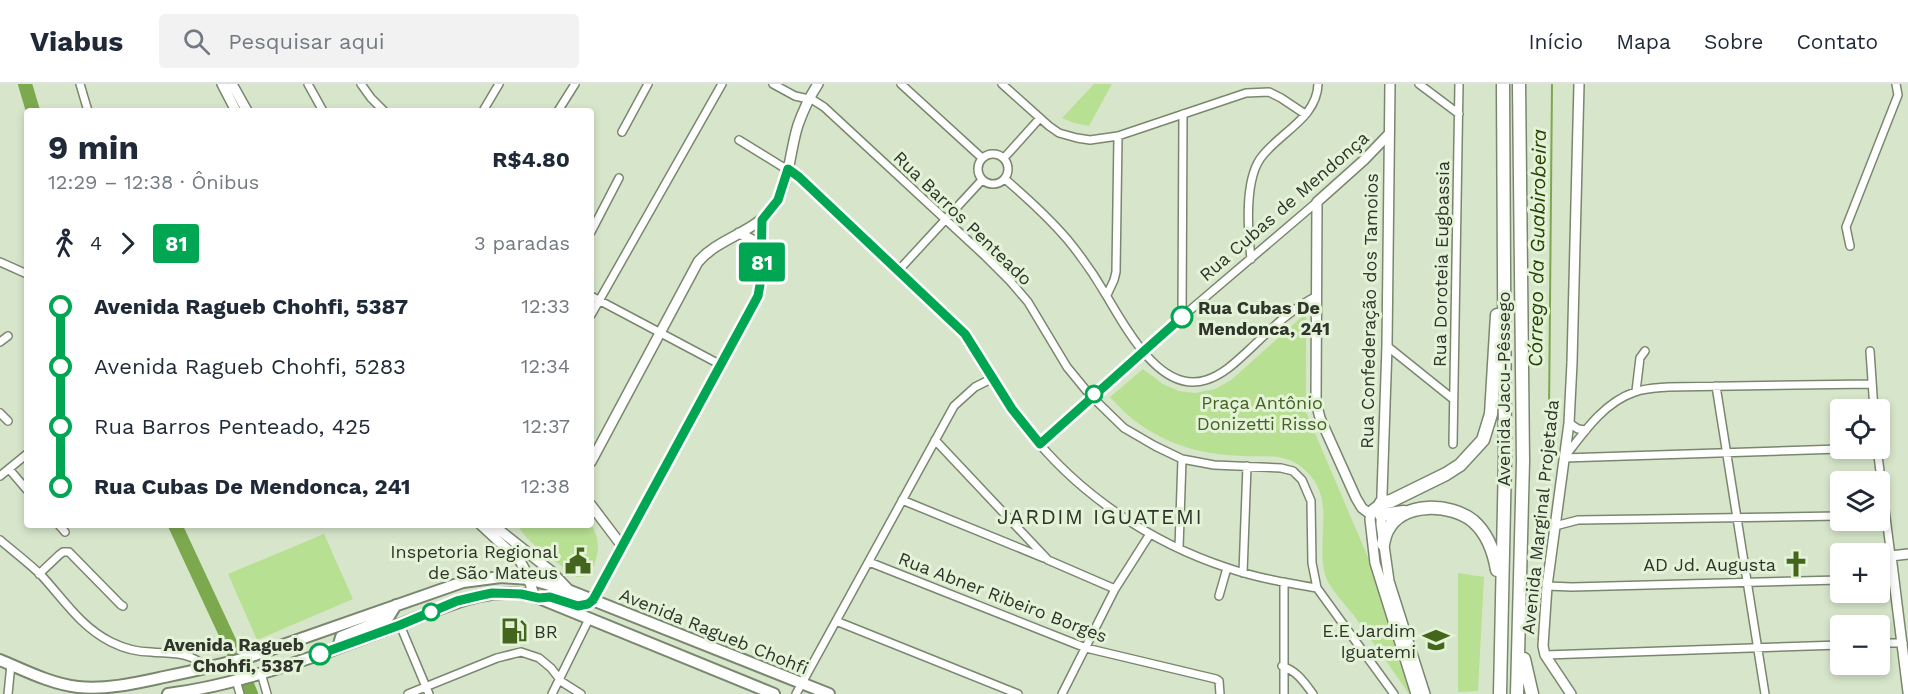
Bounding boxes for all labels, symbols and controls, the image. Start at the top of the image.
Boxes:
search box [159,14,579,68]
text: Viabus [30,25,123,58]
icon: search [180,25,213,58]
text: Pesquisar aqui [228,29,385,54]
text: Início [1528,29,1583,54]
text: Mapa [1616,29,1671,54]
text: Sobre [1704,29,1763,54]
text: Contato [1796,29,1878,54]
street label: Rua Cubas de Mendonça [1195,127,1373,285]
text: 9 min [48,128,139,167]
water label: Córrego da Guabirobeira [1523,129,1551,367]
text: R$4.80 [492,147,570,172]
street label: Rua Barros Penteado [890,147,1036,289]
street label: Rua Doroteia Eugbassia [1429,161,1453,367]
text: 12:29 – 12:38 · Ônibus [48,170,259,194]
street label: Rua Confederação dos Tamoios [1356,173,1382,449]
icon: walk [48,227,81,260]
icon: forward [111,227,144,260]
text: 4 [90,231,102,255]
text: 81 [165,231,187,256]
text: 3 paradas [474,231,570,255]
line badge: 81 [735,242,789,282]
text: 81 [751,250,773,275]
street label: Avenida Jacu-Pêssego [1493,291,1514,487]
text: Avenida Ragueb Chohfi, 5387 [94,294,408,319]
text: 12:33 [521,294,570,318]
place label: Rua Cubas De Mendonca, 241 [1198,297,1330,339]
marker: Rua Cubas De Mendonca, 241 [1171,306,1193,328]
text: Avenida Ragueb Chohfi, 5283 [94,354,406,379]
text: 12:34 [521,354,570,378]
unlabelled marker [1085,385,1103,403]
park label: Praça Antônio Donizetti Risso [1197,392,1327,434]
street label: Avenida Marginal Projetada [1517,398,1563,636]
map controls [1830,399,1890,675]
button: locate [1830,399,1890,459]
text: Rua Barros Penteado, 425 [94,414,371,439]
text: 12:37 [523,414,570,438]
button: layers [1830,471,1890,531]
text: Rua Cubas De Mendonca, 241 [94,474,411,499]
text: 12:38 [521,474,570,498]
district label: JARDIM IGUATEMI [997,504,1203,529]
place label: Inspetoria Regional de São Mateus [390,541,558,583]
button: + [1830,543,1890,603]
public building icon: Inspetoria Regional de São Mateus [563,546,593,576]
street label: Rua Abner Ribeiro Borges [896,547,1110,647]
church icon: AD Jd. Augusta [1781,549,1811,579]
place label: AD Jd. Augusta [1643,554,1776,575]
street label: Avenida Ragueb Chohfi [616,583,812,679]
unlabelled marker [422,603,440,621]
button: − [1830,615,1890,675]
fuel station icon: BR [499,616,529,646]
place label: E.E Jardim Iguatemi [1322,620,1416,662]
place label: BR [534,621,558,642]
school or university icon: E.E Jardim Iguatemi [1421,625,1451,655]
place label: Avenida Ragueb Chohfi, 5387 [163,634,304,676]
marker: Avenida Ragueb Chohfi, 5387 [309,643,331,665]

